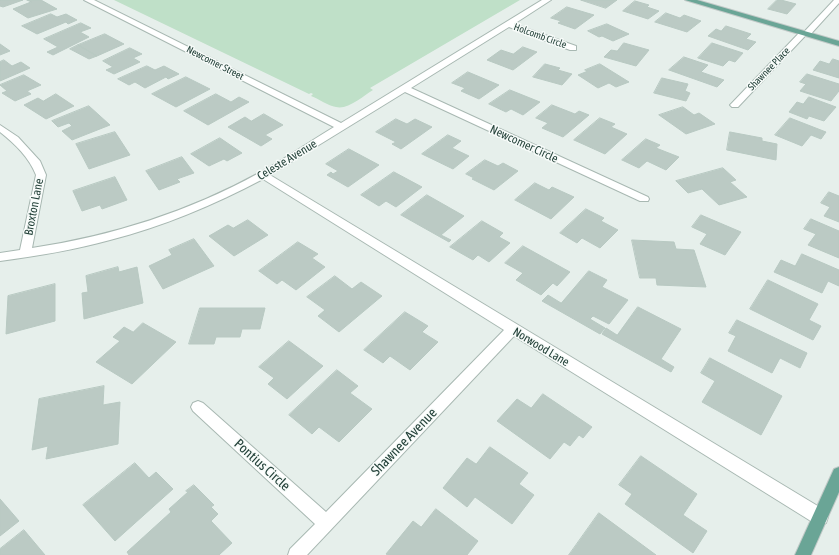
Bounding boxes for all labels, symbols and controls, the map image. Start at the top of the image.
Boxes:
street label: Holcomb Circle [512,21,568,51]
street label: Newcomer Street [184,43,246,83]
street label: Shawnee Place [745,45,793,93]
street label: Newcomer Circle [488,122,560,166]
street label: Celeste Avenue [254,137,320,183]
street label: Broxton Lane [21,177,47,237]
street label: Norwood Lane [510,324,572,370]
street label: Shawnee Avenue [368,405,440,479]
street label: Pontius Circle [230,435,294,495]

